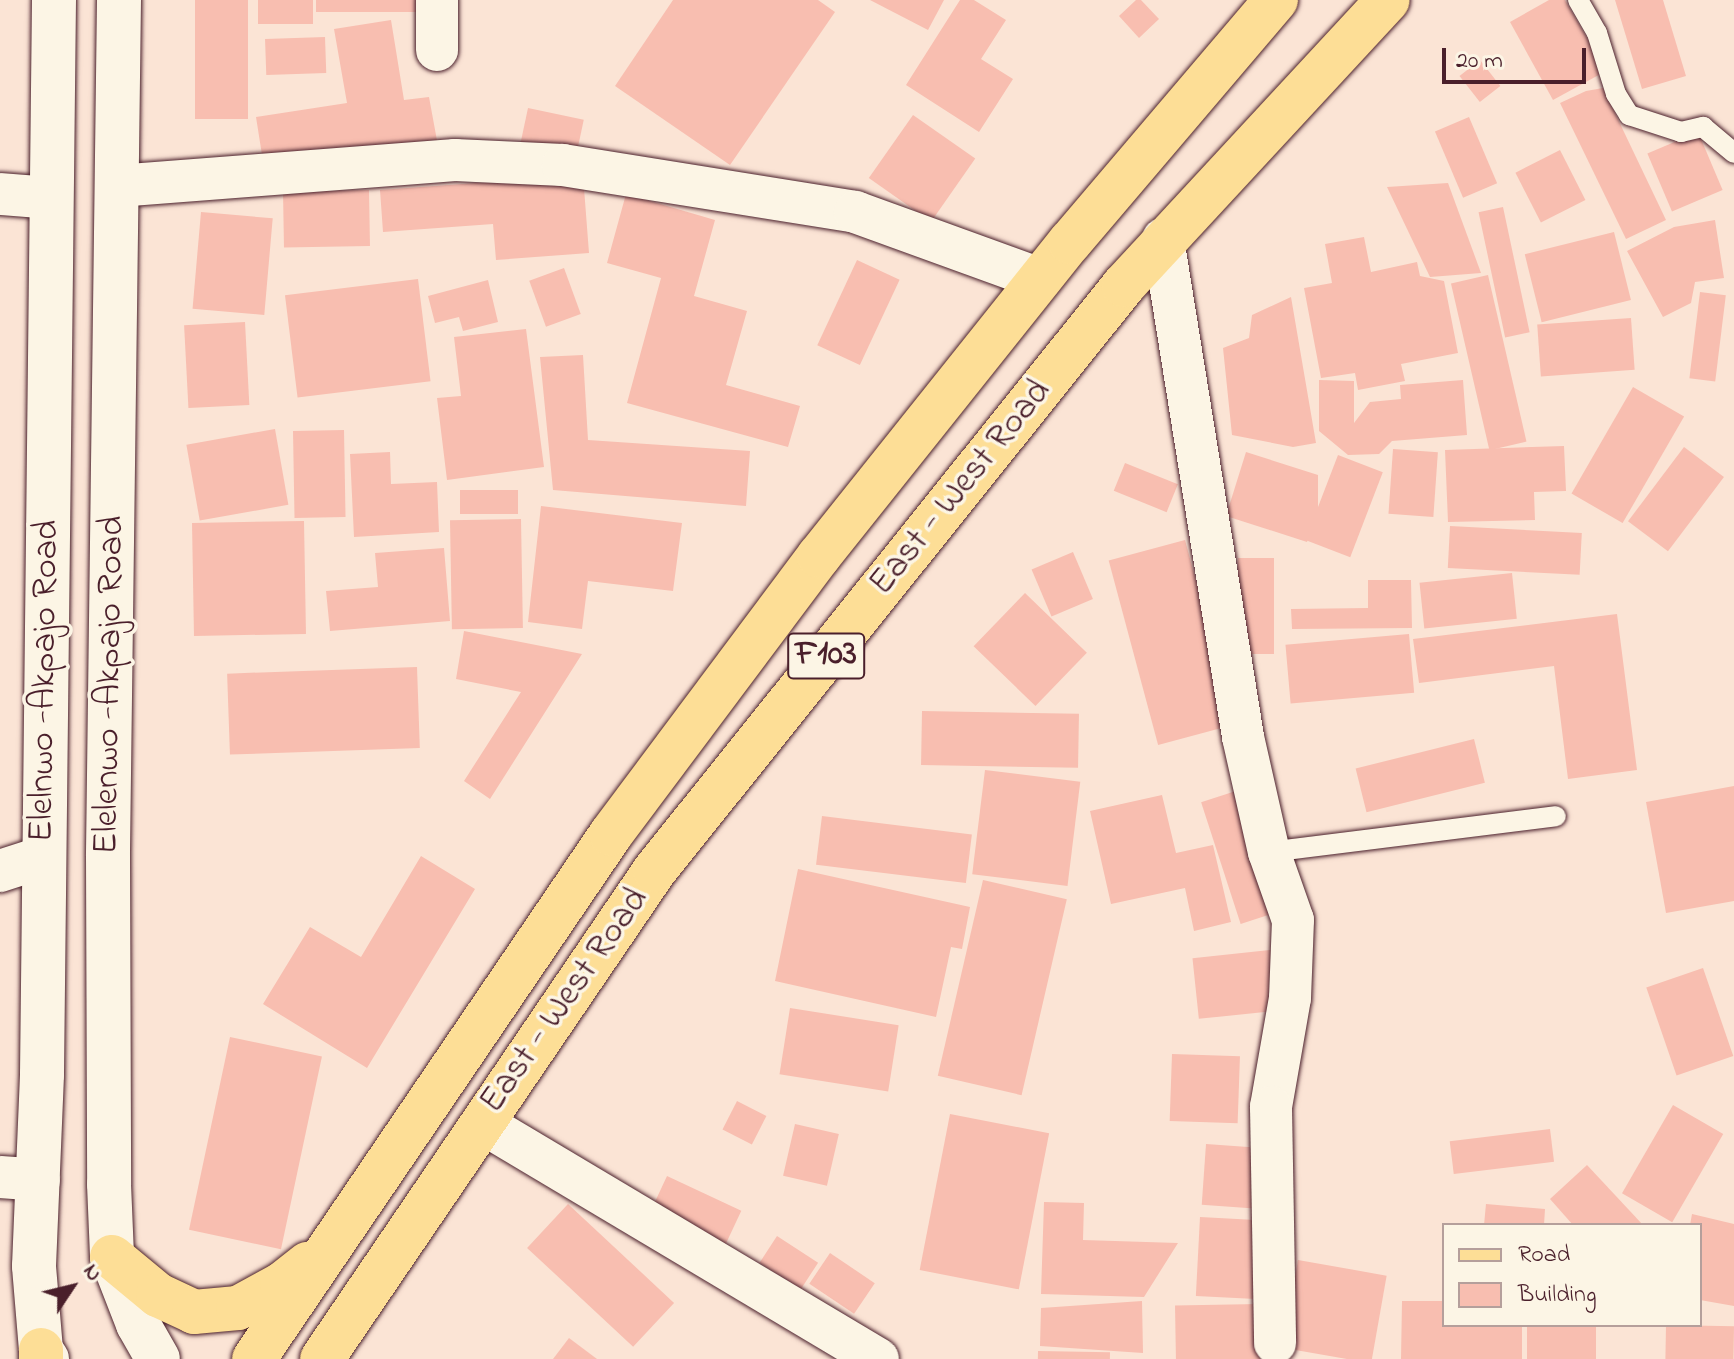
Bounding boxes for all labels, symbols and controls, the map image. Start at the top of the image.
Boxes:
scale bar [1446,32,1590,82]
text: 20 m [1456,44,1503,79]
street label: East - West Road [861,371,1061,605]
street label: Elelenwo -Akpajo Road [85,515,135,855]
street label: Elelnwo -Akpajo Road [21,519,69,843]
road number: F103 [786,626,866,686]
street label: East - West Road [471,880,659,1122]
legend [1442,1223,1702,1327]
text: Road [1518,1238,1570,1273]
north arrow [32,1247,112,1327]
text: N [74,1258,109,1288]
text: Building [1518,1278,1597,1313]

